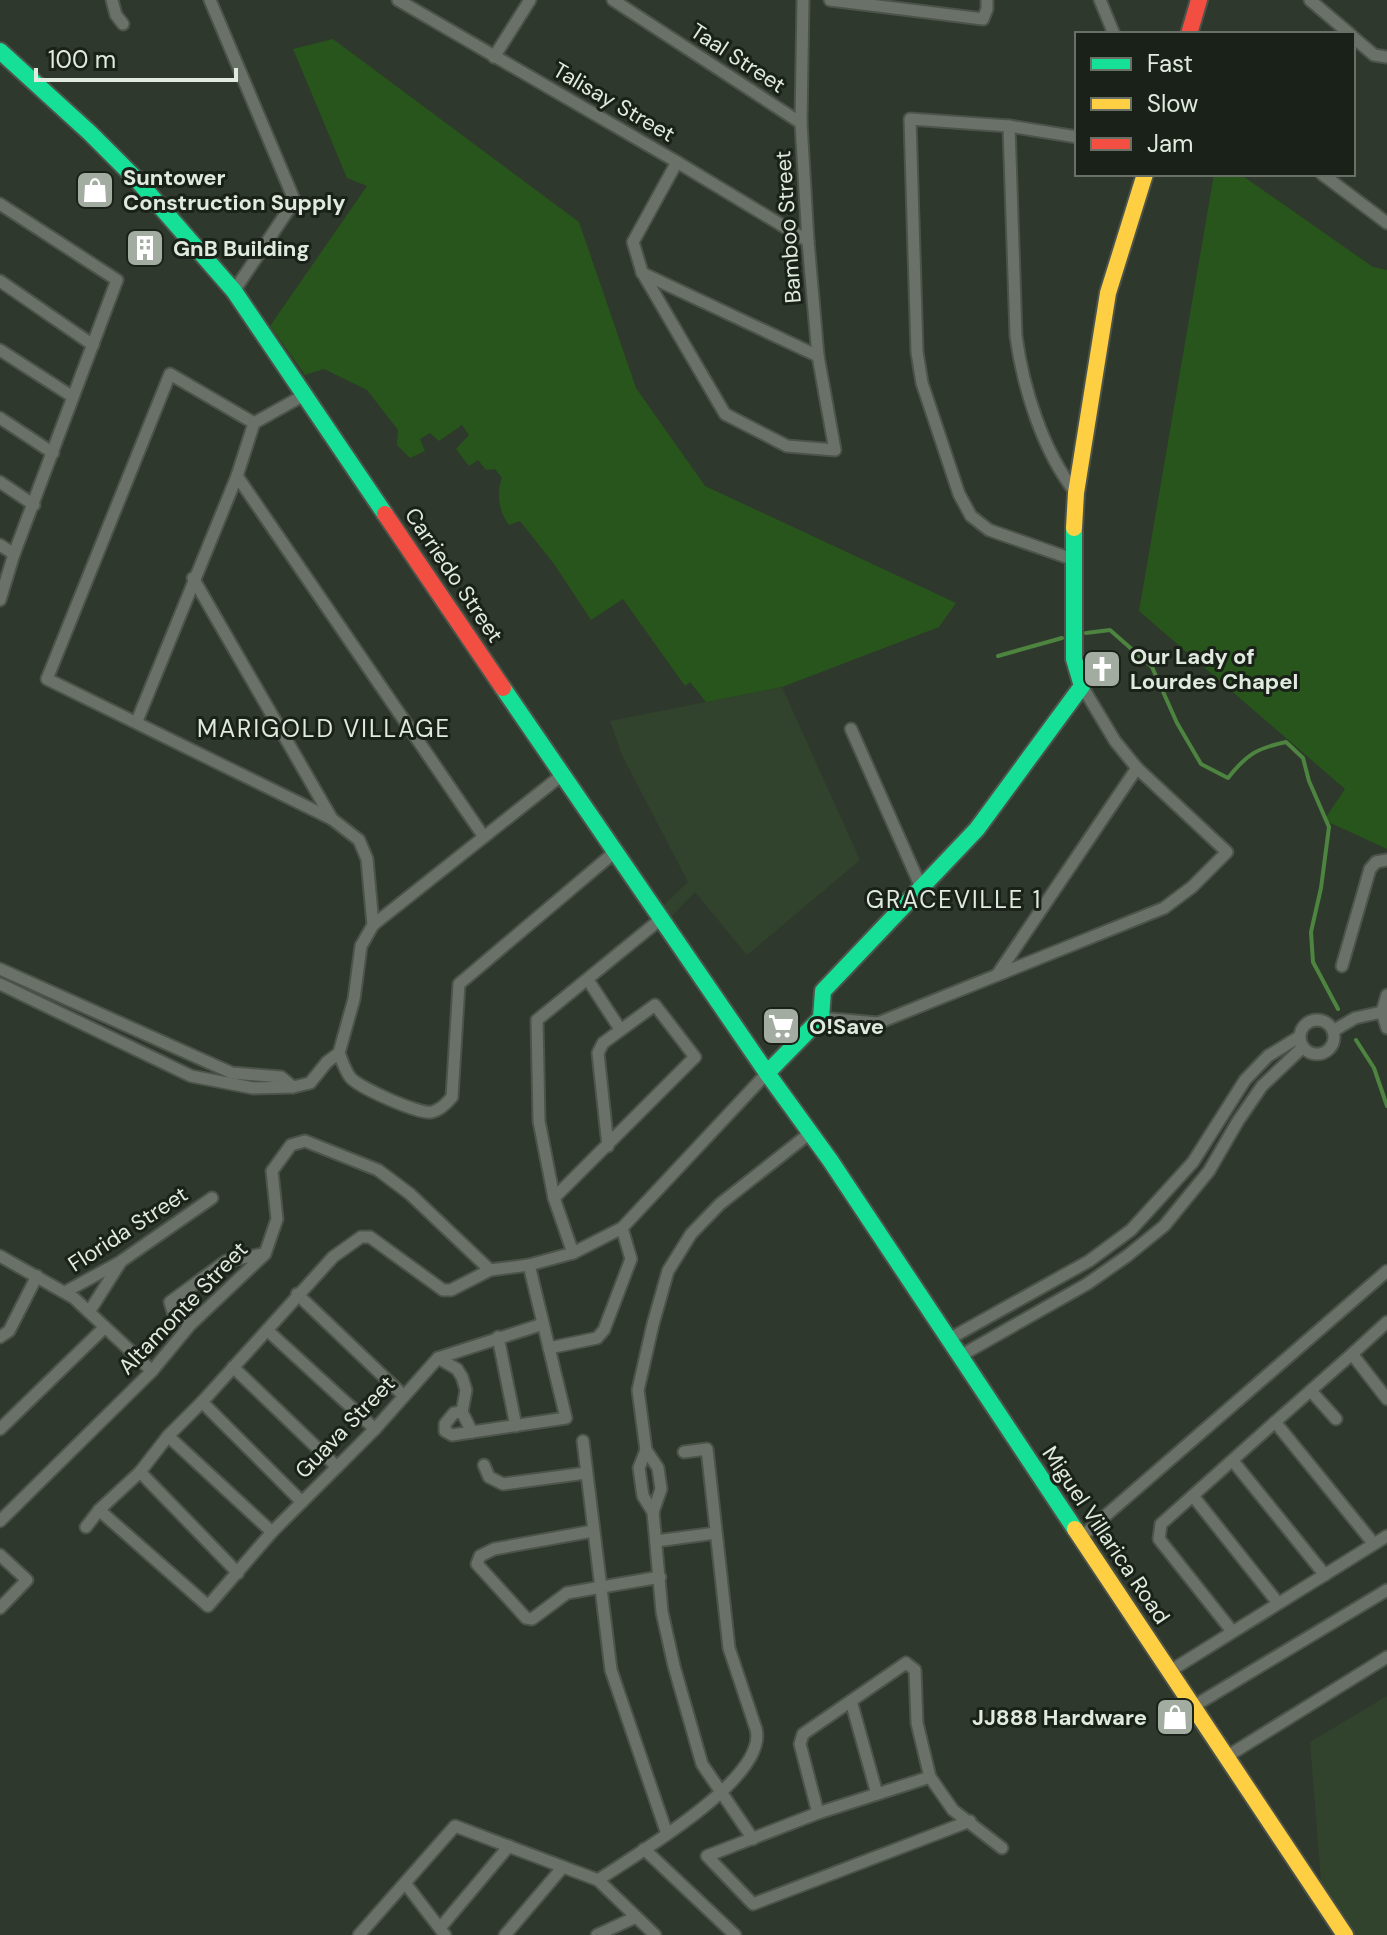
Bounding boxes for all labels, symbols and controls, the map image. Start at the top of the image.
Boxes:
street label: Taal Street [685,16,791,100]
scale bar [36,32,236,82]
legend [1075,32,1355,176]
text: 100 m [48,44,116,75]
text: Fast [1147,48,1193,79]
street label: Talisay Street [548,55,680,149]
text: Slow [1147,88,1198,119]
text: Jam [1147,128,1193,159]
street label: Bamboo Street [768,150,808,304]
place label: Suntower Construction Supply [123,163,345,217]
shop icon: Suntower Construction Supply [74,169,116,211]
building icon: GnB Building [124,227,166,269]
place label: GnB Building [173,234,310,263]
street label: Carriedo Street [398,502,510,648]
place label: Our Lady of Lourdes Chapel [1130,642,1298,696]
church icon: Our Lady of Lourdes Chapel [1081,648,1123,690]
district label: MARIGOLD VILLAGE [197,713,451,744]
district label: GRACEVILLE 1 [866,884,1042,915]
supermarket icon: O!Save [760,1005,802,1047]
place label: O!Save [809,1012,884,1041]
street label: Florida Street [63,1180,193,1278]
street label: Altamonte Street [112,1235,254,1381]
street label: Guava Street [289,1369,401,1485]
street label: Miguel Villarica Road [1036,1440,1176,1630]
shop icon: JJ888 Hardware [1154,1696,1196,1738]
place label: JJ888 Hardware [972,1703,1147,1732]

